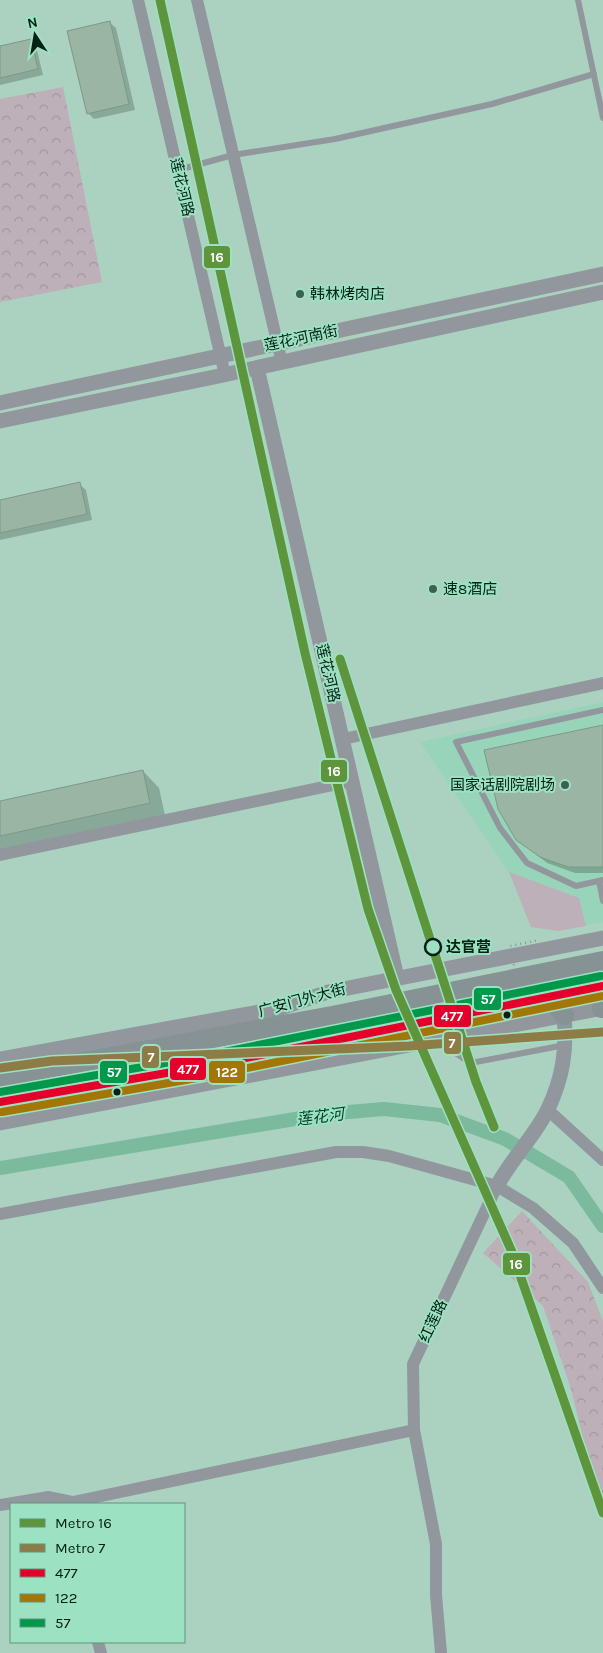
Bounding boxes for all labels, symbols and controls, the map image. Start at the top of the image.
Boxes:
north arrow [10,10,60,60]
text: N [26,13,39,32]
street label: 莲花河路 [166,156,198,218]
line badge: 16 [203,245,231,269]
text: 16 [210,249,224,266]
place label: 韩林烤肉店 [310,285,385,303]
marker: 韩林烤肉店 [294,288,306,300]
street label: 莲花河南街 [262,321,340,355]
place label: 速8酒店 [443,580,497,598]
marker: 速8酒店 [427,583,439,595]
street label: 莲花河路 [312,642,344,704]
line badge: 16 [320,759,348,783]
text: 16 [327,763,341,780]
place label: 国家话剧院剧场 [450,776,555,794]
marker: 国家话剧院剧场 [559,779,571,791]
marker: 达官营 [424,938,442,956]
place label: 达官营 [446,938,491,956]
street label: 广安门外大街 [256,980,348,1020]
line badge: 57 [473,987,502,1011]
text: 57 [480,991,496,1008]
line badge: 477 [433,1004,472,1028]
text: 477 [441,1008,463,1025]
unlabelled marker [502,1010,512,1020]
line badge: 7 [443,1031,462,1055]
text: 7 [449,1035,456,1052]
line badge: 7 [141,1045,160,1069]
text: 7 [148,1049,155,1066]
line badge: 477 [169,1057,207,1081]
line badge: 57 [99,1060,128,1084]
line badge: 122 [208,1060,246,1084]
text: 477 [177,1061,199,1078]
text: 57 [106,1064,122,1081]
text: 122 [216,1064,238,1081]
unlabelled marker [112,1087,122,1097]
water label: 莲花河 [295,1104,348,1129]
line badge: 16 [502,1252,531,1276]
text: 16 [509,1256,523,1273]
street label: 红莲路 [415,1297,451,1345]
legend [10,1503,185,1643]
text: Metro 16 [55,1514,112,1532]
text: Metro 7 [55,1539,105,1557]
text: 477 [55,1564,77,1582]
text: 122 [55,1589,77,1607]
text: 57 [55,1614,71,1632]

